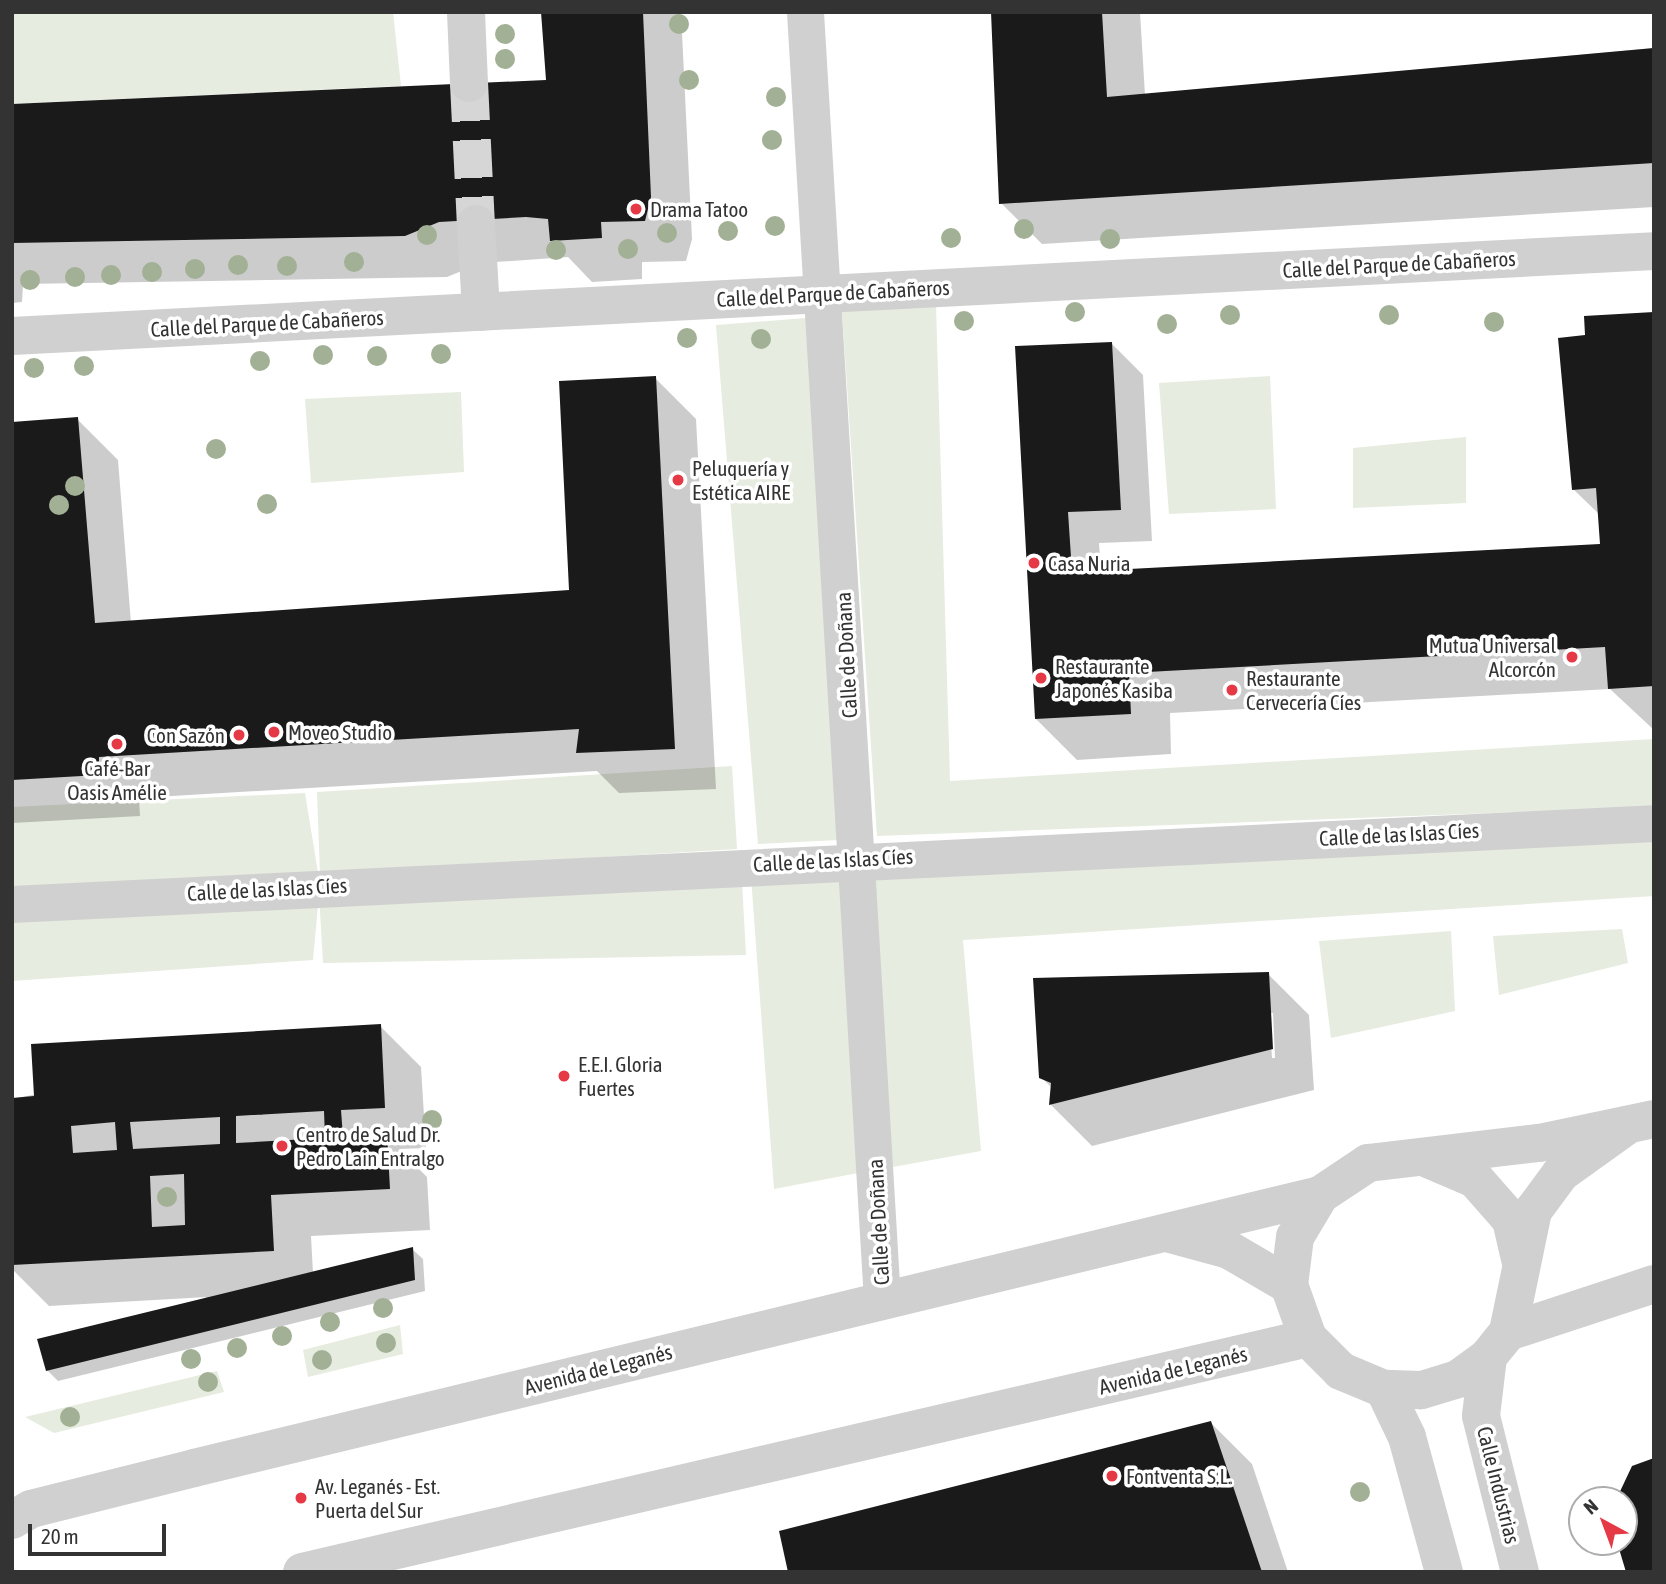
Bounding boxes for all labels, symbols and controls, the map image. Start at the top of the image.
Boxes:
place label: Drama Tatoo [650,196,748,222]
marker: Drama Tatoo [628,201,644,217]
street label: Calle del Parque de Cabañeros [1282,245,1516,283]
street label: Calle del Parque de Cabañeros [716,274,950,312]
street label: Calle del Parque de Cabañeros [150,304,384,342]
place label: Peluquería y Estética AIRE [692,455,790,505]
marker: Peluquería y Estética AIRE [670,472,686,488]
place label: Casa Nuria [1048,550,1131,576]
marker: Casa Nuria [1026,555,1042,571]
street label: Calle de Doñana [830,591,862,719]
place label: Mutua Universal Alcorcón [1429,632,1556,682]
marker: Mutua Universal Alcorcón [1562,647,1582,667]
place label: Restaurante Japonés Kasiba [1055,653,1173,703]
place label: Restaurante Cervecería Cíes [1246,665,1361,715]
marker: Restaurante Japonés Kasiba [1033,670,1049,686]
marker: Restaurante Cervecería Cíes [1224,682,1240,698]
place label: Moveo Studio [288,719,392,745]
place label: Con Sazón [147,722,225,748]
marker: Moveo Studio [266,724,282,740]
marker: Con Sazón [231,727,247,743]
marker: Café-Bar Oasis Amélie [109,736,125,752]
place label: Café-Bar Oasis Amélie [67,755,167,805]
street label: Calle de las Islas Cíes [1318,817,1480,851]
street label: Calle de las Islas Cíes [752,843,914,877]
street label: Calle de las Islas Cíes [186,872,348,906]
place label: E.E.I. Gloria Fuertes [578,1051,662,1101]
marker: E.E.I. Gloria Fuertes [556,1068,572,1084]
place label: Centro de Salud Dr. Pedro Lain Entralgo [296,1121,445,1171]
marker: Centro de Salud Dr. Pedro Lain Entralgo [274,1138,290,1154]
street label: Calle de Doñana [862,1158,894,1286]
street label: Avenida de Leganés [521,1338,675,1400]
street label: Avenida de Leganés [1096,1341,1250,1399]
street label: Calle Industrias [1472,1424,1526,1546]
place label: Fontventa S.L. [1126,1463,1231,1489]
marker: Fontventa S.L. [1104,1468,1120,1484]
place label: Av. Leganés - Est. Puerta del Sur [315,1473,440,1523]
north arrow [1568,1486,1638,1556]
marker: Av. Leganés - Est. Puerta del Sur [293,1490,309,1506]
text: N [1579,1495,1602,1519]
scale bar [32,1510,170,1554]
text: 20 m [41,1524,79,1548]

